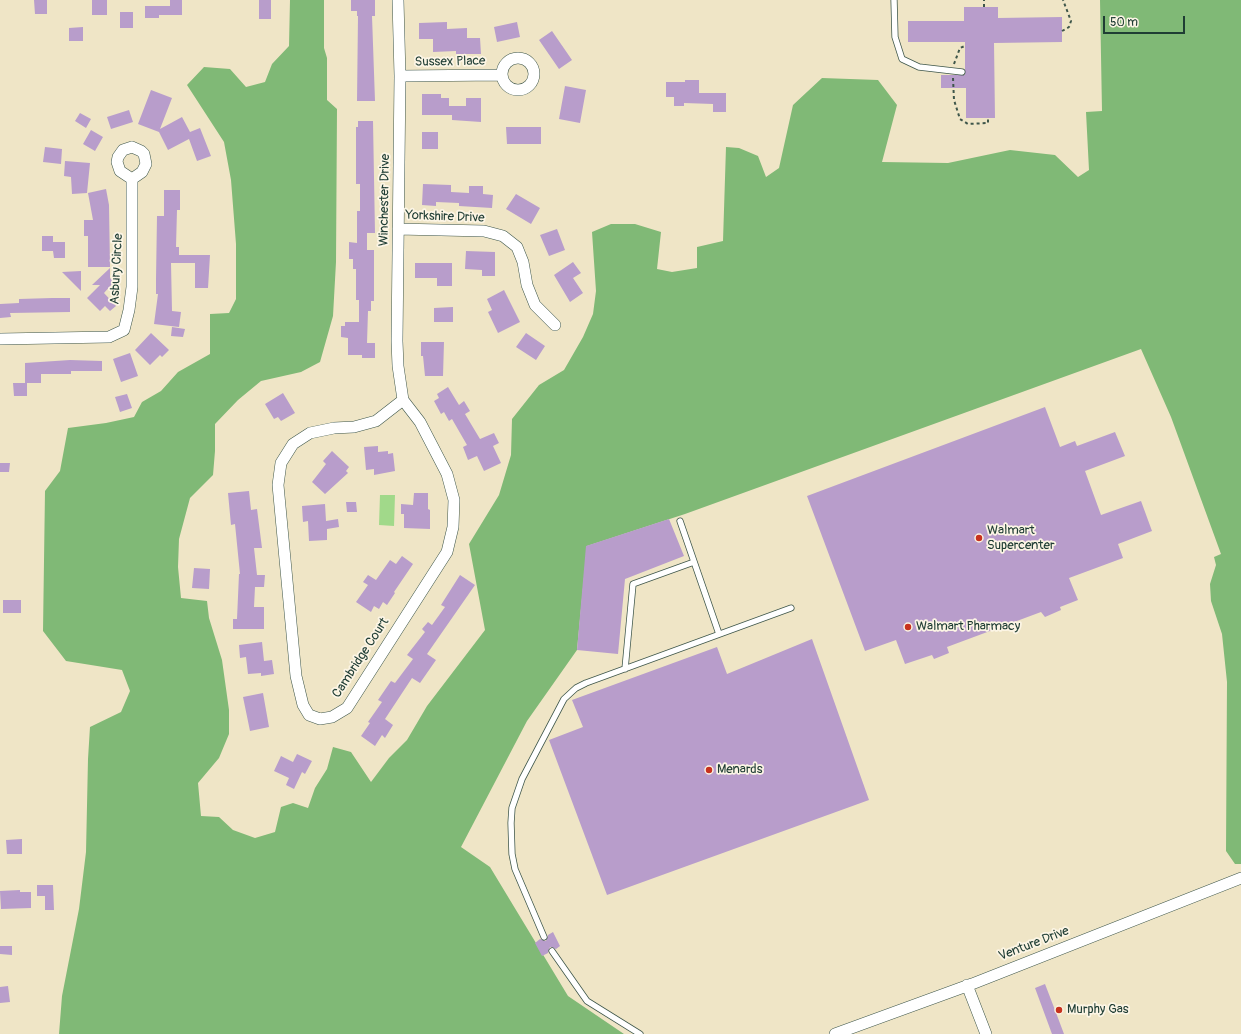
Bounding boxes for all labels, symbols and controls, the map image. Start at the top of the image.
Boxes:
scale bar [1105,8,1187,34]
text: 50 m [1110,15,1138,30]
street label: Sussex Place [414,54,486,70]
street label: Winchester Drive [376,154,394,246]
street label: Yorkshire Drive [405,208,485,226]
street label: Asbury Circle [107,233,127,305]
place label: Walmart Supercenter [987,523,1055,554]
marker: Walmart Supercenter [974,533,984,543]
street label: Cambridge Court [329,615,393,701]
place label: Walmart Pharmacy [916,619,1020,635]
marker: Walmart Pharmacy [903,622,913,632]
place label: Menards [717,762,762,778]
marker: Menards [704,765,714,775]
street label: Venture Drive [997,923,1071,965]
place label: Murphy Gas [1067,1002,1129,1018]
marker: Murphy Gas [1054,1005,1064,1015]

